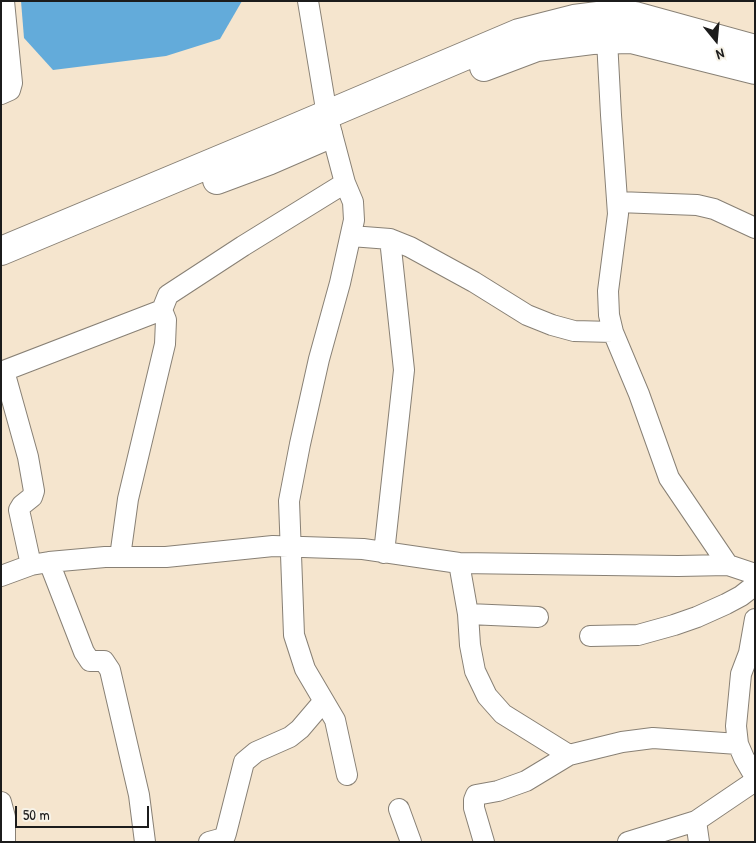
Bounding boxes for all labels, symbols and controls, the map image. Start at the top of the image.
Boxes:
north arrow [691,15,741,65]
text: N [714,45,727,65]
scale bar [18,796,151,828]
text: 50 m [23,804,50,825]

